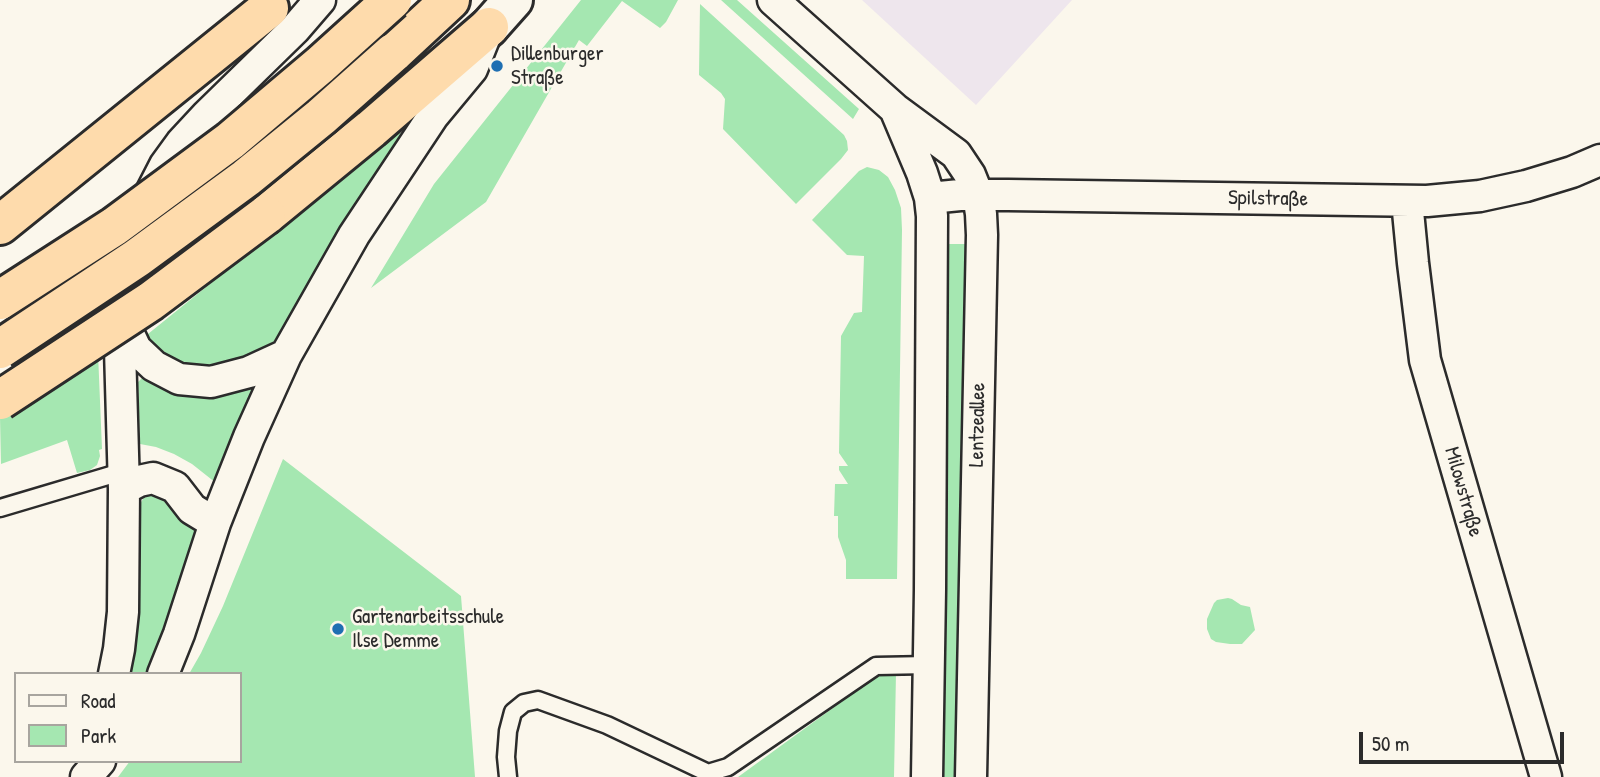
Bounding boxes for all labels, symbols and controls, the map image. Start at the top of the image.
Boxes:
place label: Dillenburger Straße [511,41,604,91]
marker: Dillenburger Straße [489,58,505,74]
street label: Spilstraße [1228,186,1308,212]
street label: Lentzeallee [965,383,991,467]
street label: Milowstraße [1438,444,1488,540]
place label: Gartenarbeitsschule Ilse Demme [352,604,504,654]
marker: Gartenarbeitsschule Ilse Demme [330,621,346,637]
legend [14,672,242,763]
text: Road [81,686,115,715]
scale bar [1362,718,1567,762]
text: Park [81,721,116,750]
text: 50 m [1372,729,1409,758]

